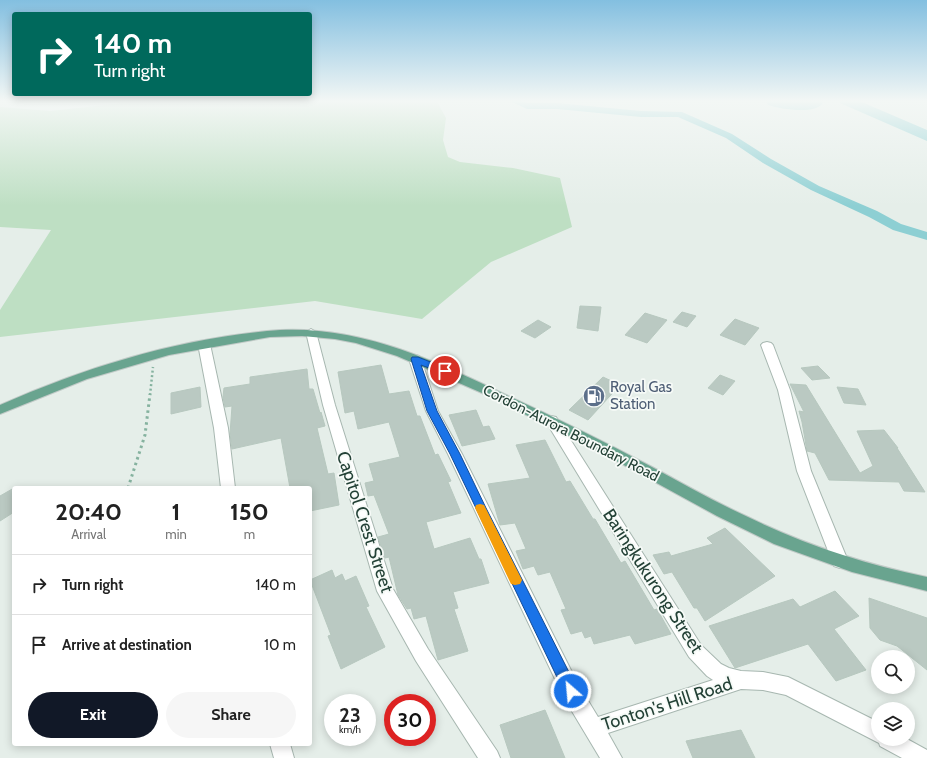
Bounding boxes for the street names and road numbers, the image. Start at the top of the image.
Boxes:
street label: Cordon-Aurora Boundary Road [480,381,662,485]
street label: Capitol Crest Street [332,449,398,595]
street label: Baringkukurong Street [598,505,708,657]
street label: Tonton's Hill Road [599,673,735,735]

